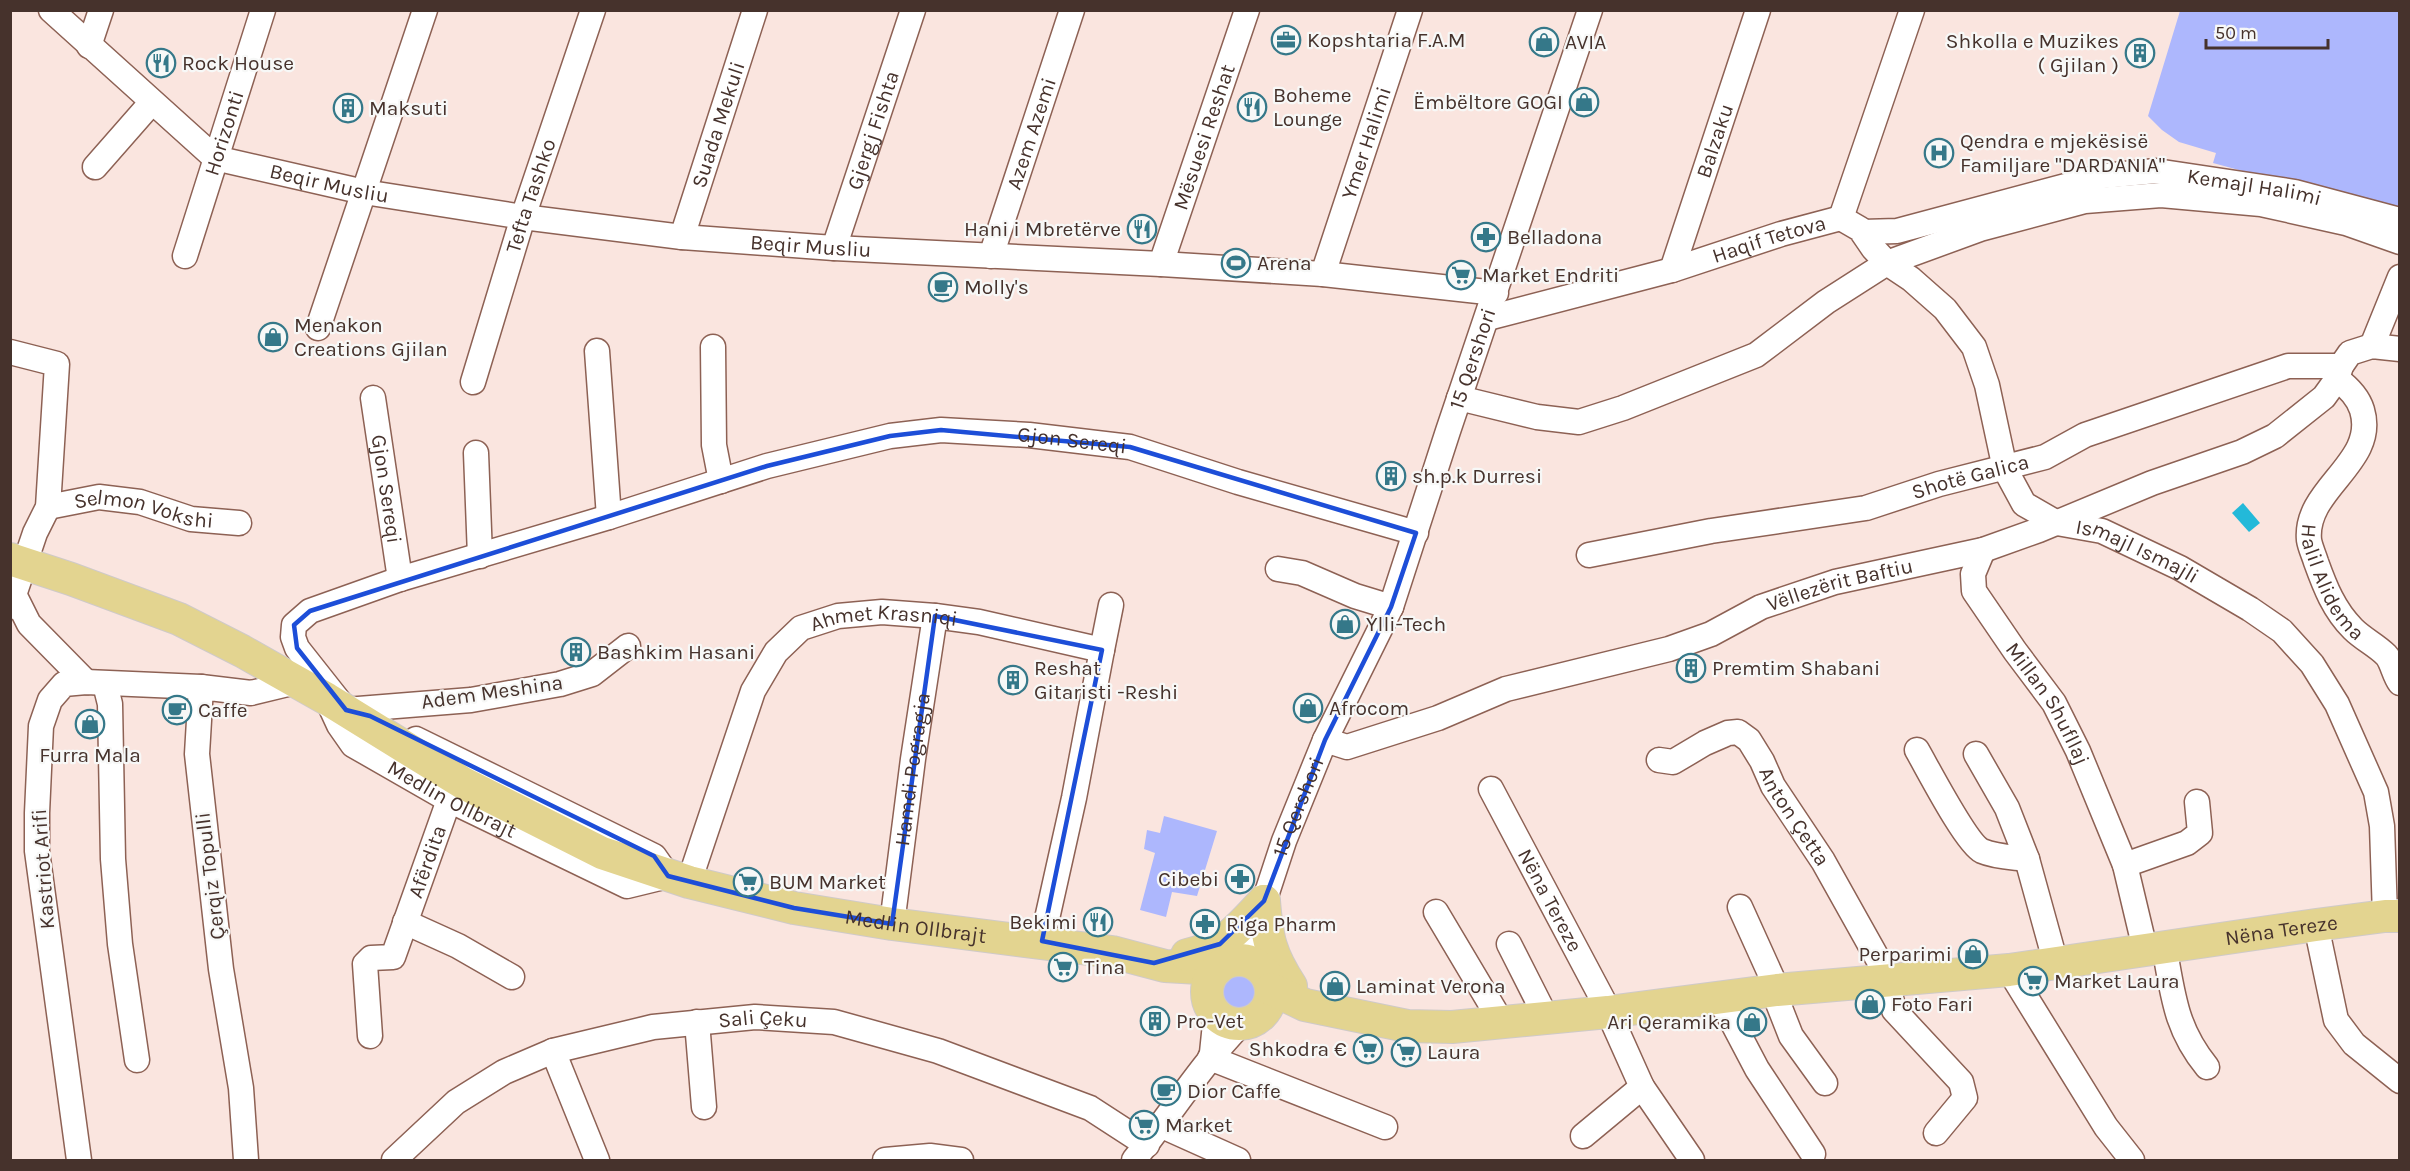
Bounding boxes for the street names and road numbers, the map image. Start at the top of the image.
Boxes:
street label: Suada Mekuli [687,58,750,191]
street label: Mësuesi Reshat [1168,61,1240,213]
street label: Gjergj Fishta [842,68,904,193]
street label: Azem Azemi [1002,75,1061,192]
street label: Ymer Halimi [1337,84,1396,202]
street label: Horizonti [199,88,249,178]
street label: Balzaku [1691,101,1738,181]
street label: Tefta Tashko [501,136,561,256]
street label: Beqir Musliu [267,159,391,208]
street label: Kemajl Halimi [2185,164,2324,211]
street label: Haqif Tetova [1709,211,1828,268]
street label: Beqir Musliu [749,230,872,262]
street label: 15 Qershori [1444,305,1501,412]
street label: Gjon Sereqi [1017,422,1128,459]
street label: Gjon Sereqi [367,433,407,545]
street label: Shotë Galica [1909,450,2031,504]
street label: Selmon Vokshi [72,485,214,533]
street label: Ismajl Ismajli [2074,515,2203,588]
street label: Halil Alidema [2296,523,2369,645]
street label: Vëllezërit Baftiu [1764,553,1915,616]
street label: Ahmet Krasniqi [807,600,959,636]
street label: Millan Shufllaj [2001,638,2094,768]
street label: Adem Meshina [420,670,564,714]
street label: Hamdi Pogragja [890,691,935,847]
street label: 15 Qershori [1268,754,1329,860]
street label: Medlin Ollbrajt [383,755,520,843]
street label: Anton Çetta [1754,763,1835,870]
street label: Kastriot Arifi [27,808,59,930]
street label: Çerqiz Topulli [190,811,230,941]
street label: Afërdita [403,822,451,901]
street label: Nëna Tereze [1513,845,1587,956]
street label: Medlin Ollbrajt [843,905,988,948]
street label: Nëna Tereze [2224,910,2339,950]
street label: Sali Çeku [717,1005,808,1033]

